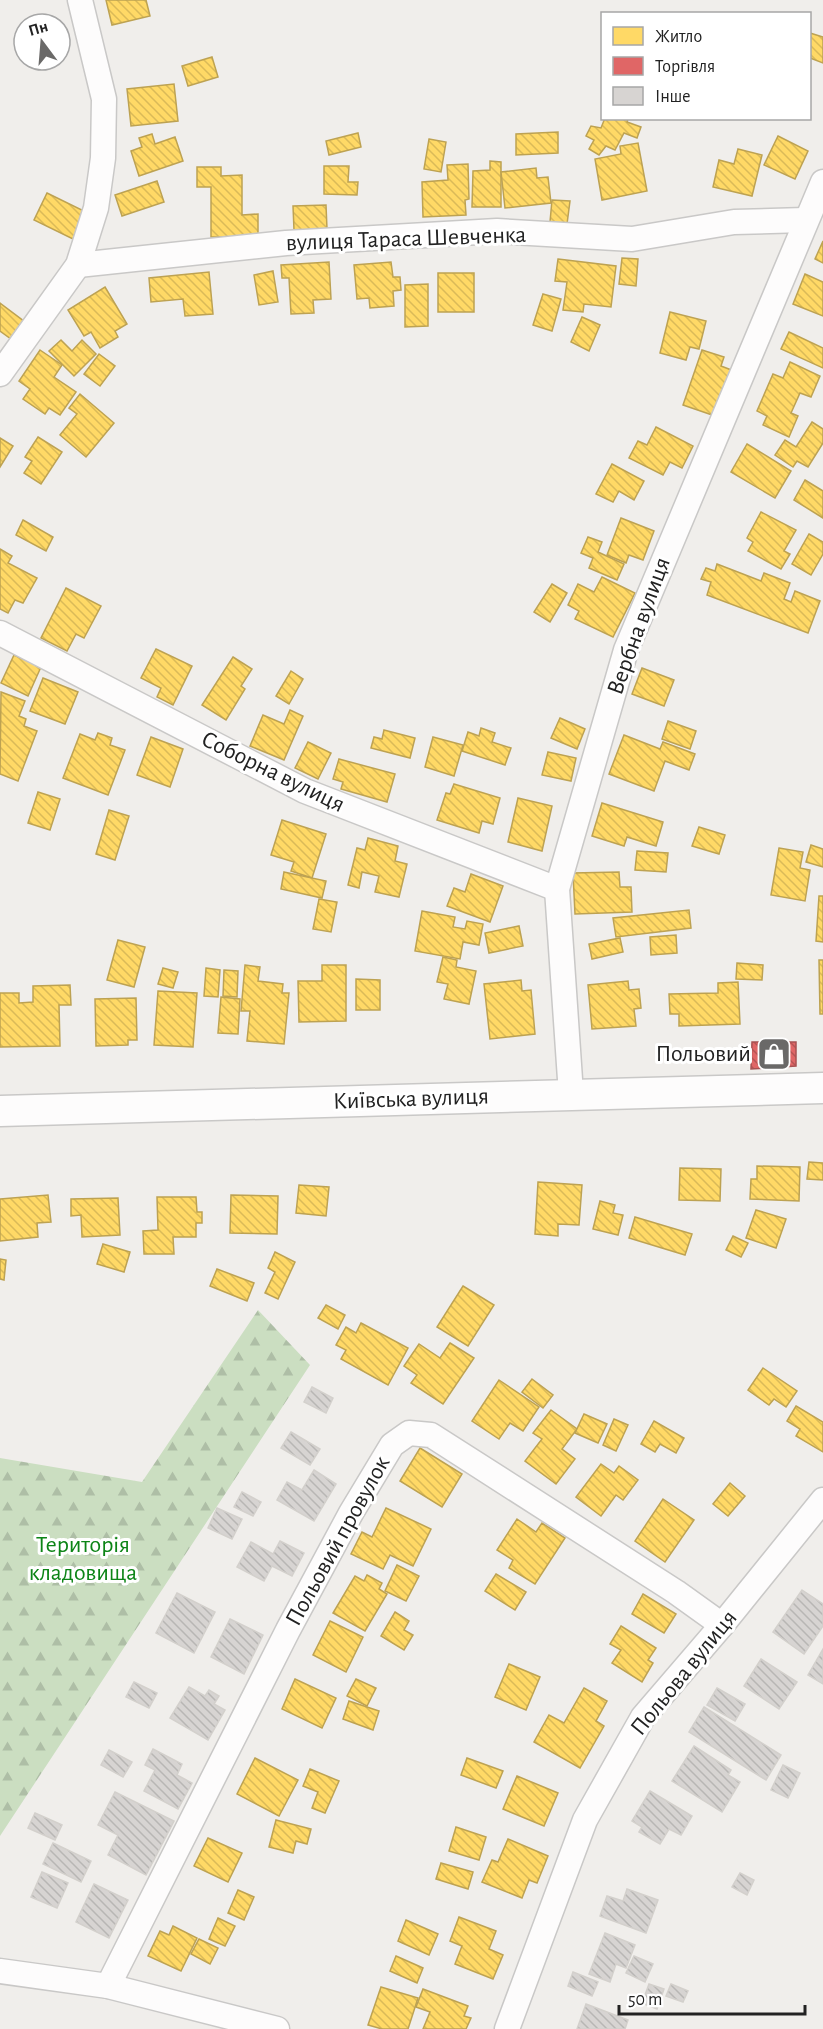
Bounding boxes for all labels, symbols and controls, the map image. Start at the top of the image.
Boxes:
north arrow [12,12,72,72]
legend [601,12,811,120]
text: Пн [27,18,50,39]
text: Житло [655,28,702,46]
text: Торгівля [655,58,715,76]
text: Інше [655,88,691,106]
street label: вулиця Тараса Шевченка [285,223,527,255]
street label: Вербна вулиця [603,554,675,698]
street label: Соборна вулиця [198,727,348,817]
shop icon: Польовий [756,1036,792,1072]
place label: Польовий [656,1042,751,1066]
street label: Київська вулиця [333,1084,489,1114]
street label: Польовий провулок [281,1452,395,1630]
park label: Територія кладовища [29,1533,137,1585]
street label: Польова вулиця [626,1606,742,1740]
scale bar [619,1978,805,2016]
text: 50 m [628,1991,662,2009]

